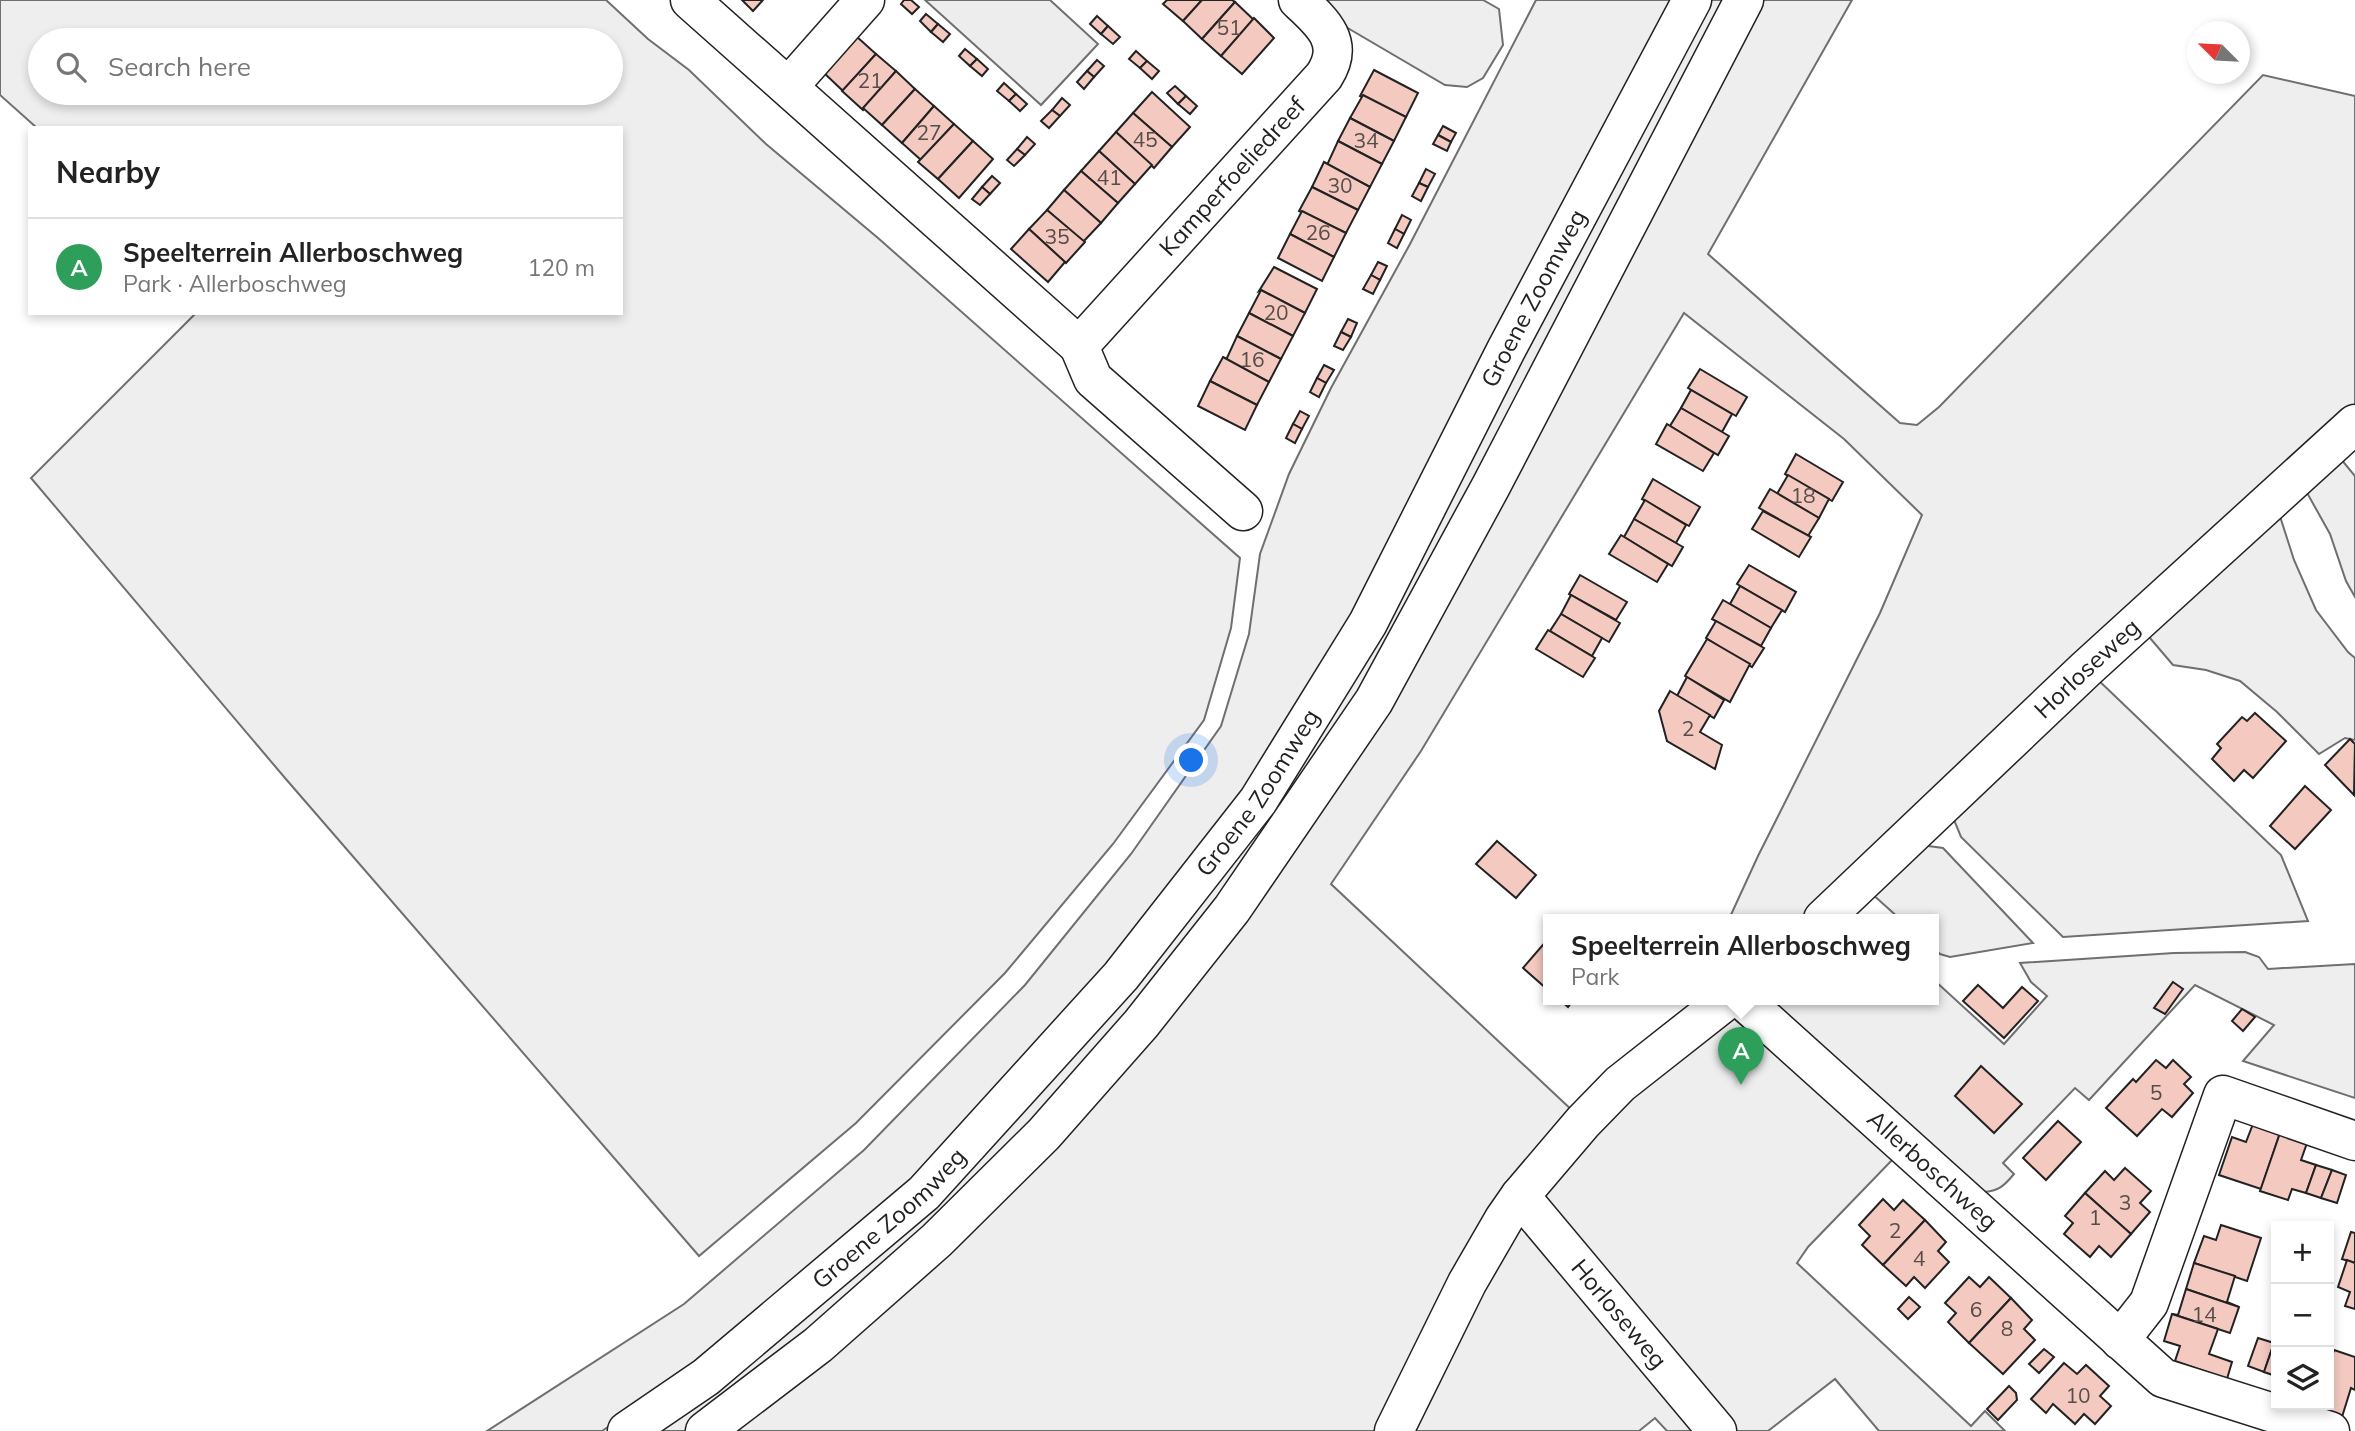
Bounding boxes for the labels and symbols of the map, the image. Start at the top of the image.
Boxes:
house number: 51 [1216,14,1242,40]
north arrow [2187,21,2250,84]
house number: 21 [857,67,883,93]
street label: Kamperfoeliedreef [1152,90,1312,262]
house number: 27 [916,119,942,145]
house number: 45 [1132,126,1158,152]
house number: 34 [1353,127,1379,153]
house number: 41 [1096,164,1122,190]
house number: 30 [1327,172,1353,198]
street label: Groene Zoomweg [1474,204,1592,392]
house number: 26 [1305,219,1331,245]
house number: 35 [1044,223,1070,249]
house number: 20 [1263,299,1289,325]
house number: 16 [1239,346,1265,372]
house number: 18 [1790,482,1816,508]
street label: Horloseweg [2027,612,2146,724]
street label: Groene Zoomweg [1189,703,1325,882]
house number: 2 [1682,715,1694,741]
your location [1174,743,1208,777]
pin: A [1718,1027,1764,1085]
house number: 5 [2150,1079,2162,1105]
street label: Allerboschweg [1862,1103,2004,1236]
street label: Groene Zoomweg [806,1141,972,1295]
house number: 3 [2119,1189,2131,1215]
house number: 1 [2089,1204,2101,1230]
house number: 2 [1889,1217,1901,1243]
house number: 4 [1913,1245,1926,1271]
street label: Horloseweg [1565,1253,1674,1374]
house number: 6 [1970,1296,1982,1322]
house number: 14 [2191,1301,2217,1327]
house number: 8 [2001,1315,2013,1341]
house number: 10 [2065,1382,2091,1408]

